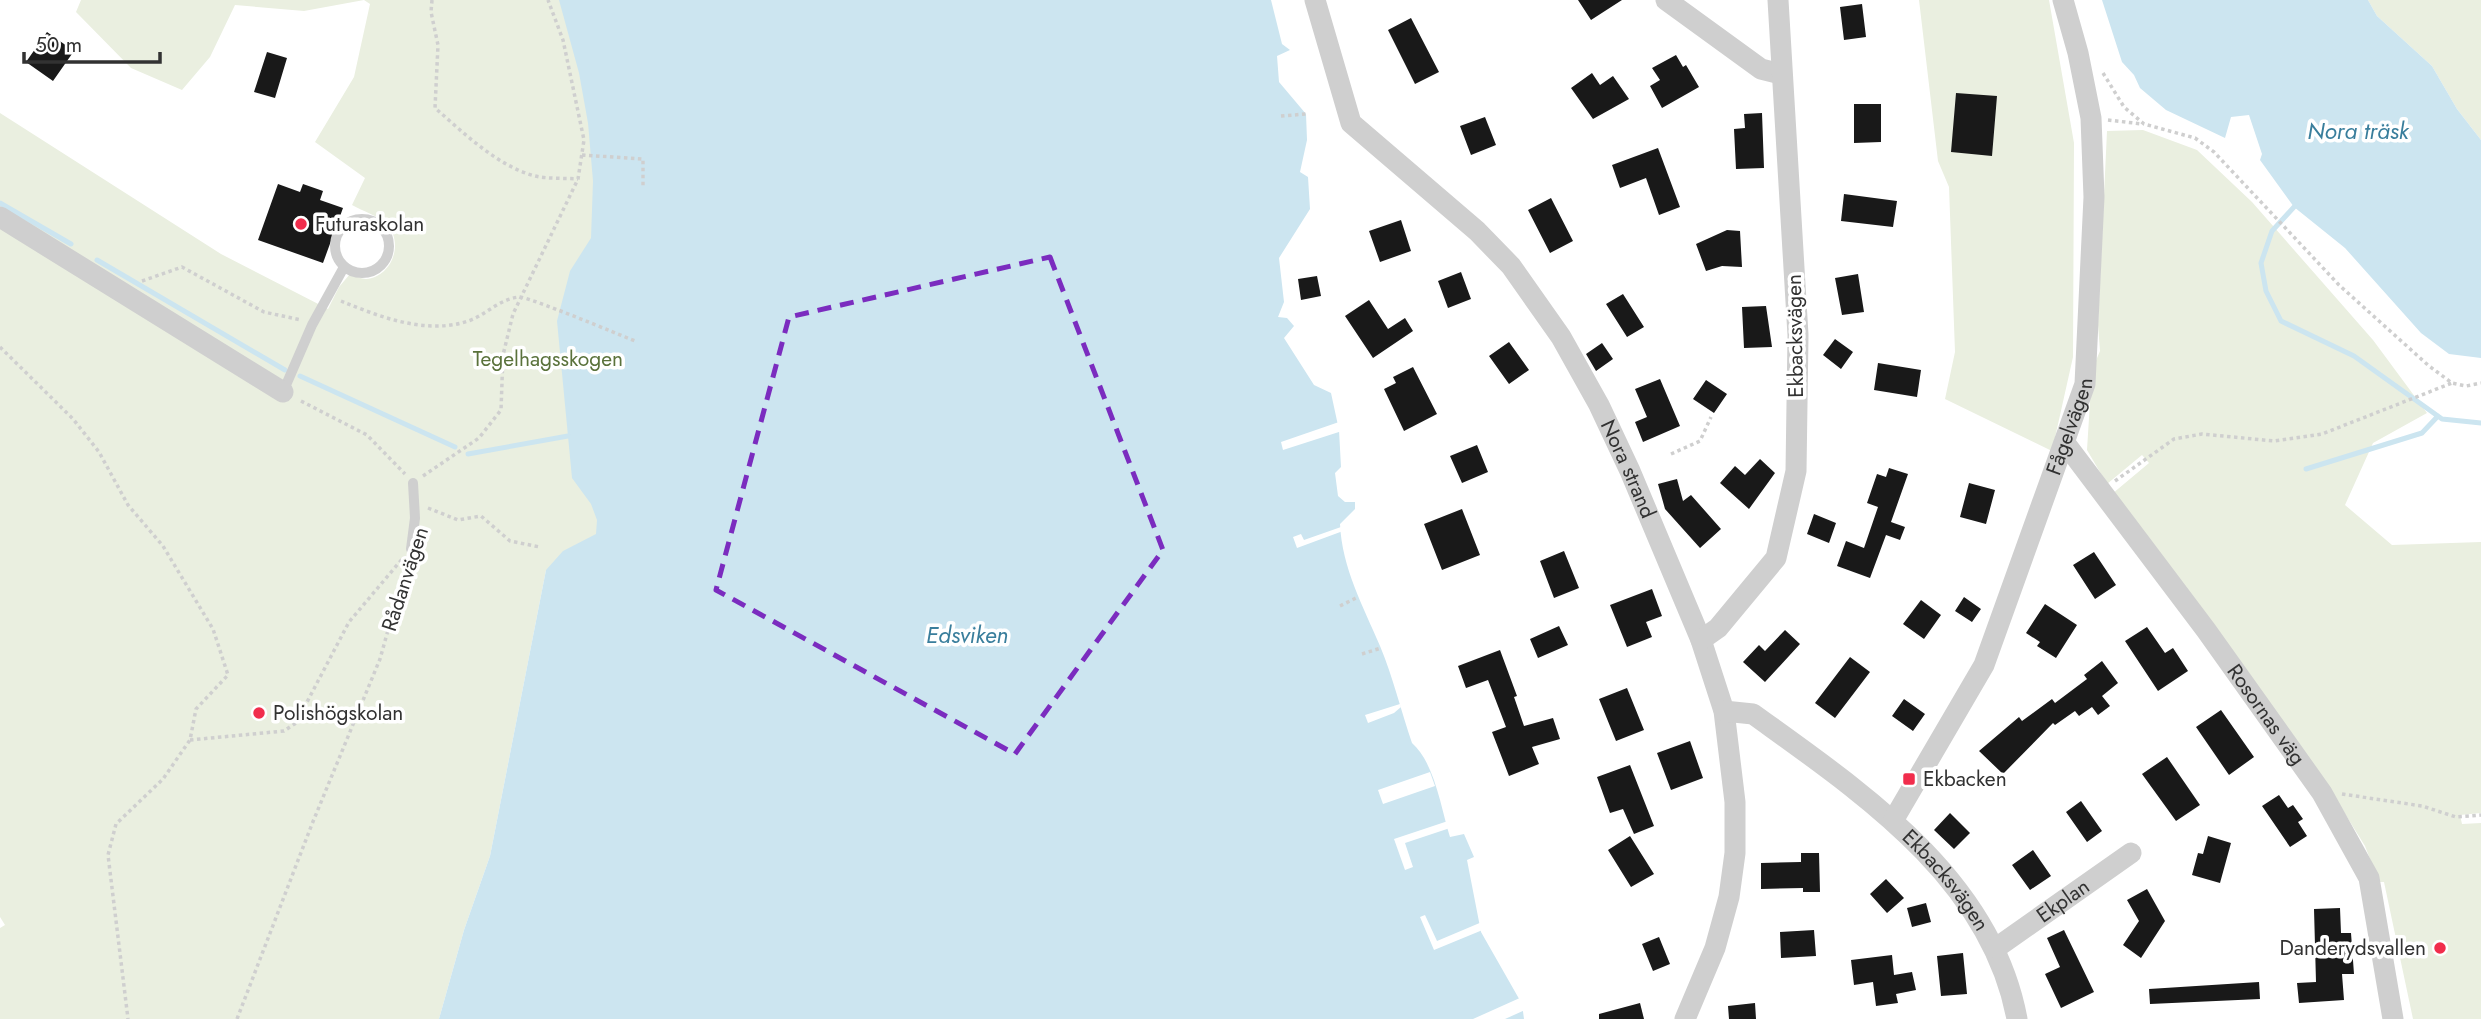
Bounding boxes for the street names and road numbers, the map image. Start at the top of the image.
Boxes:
street label: Ekbacksvägen [1779,274,1811,398]
street label: Fågelvägen [2038,377,2100,479]
street label: Nora strand [1593,415,1663,523]
street label: Rådanvägen [374,523,436,635]
street label: Rosornas väg [2220,658,2313,771]
street label: Ekbacksvägen [1895,822,1997,937]
street label: Ekplan [2030,872,2096,930]

